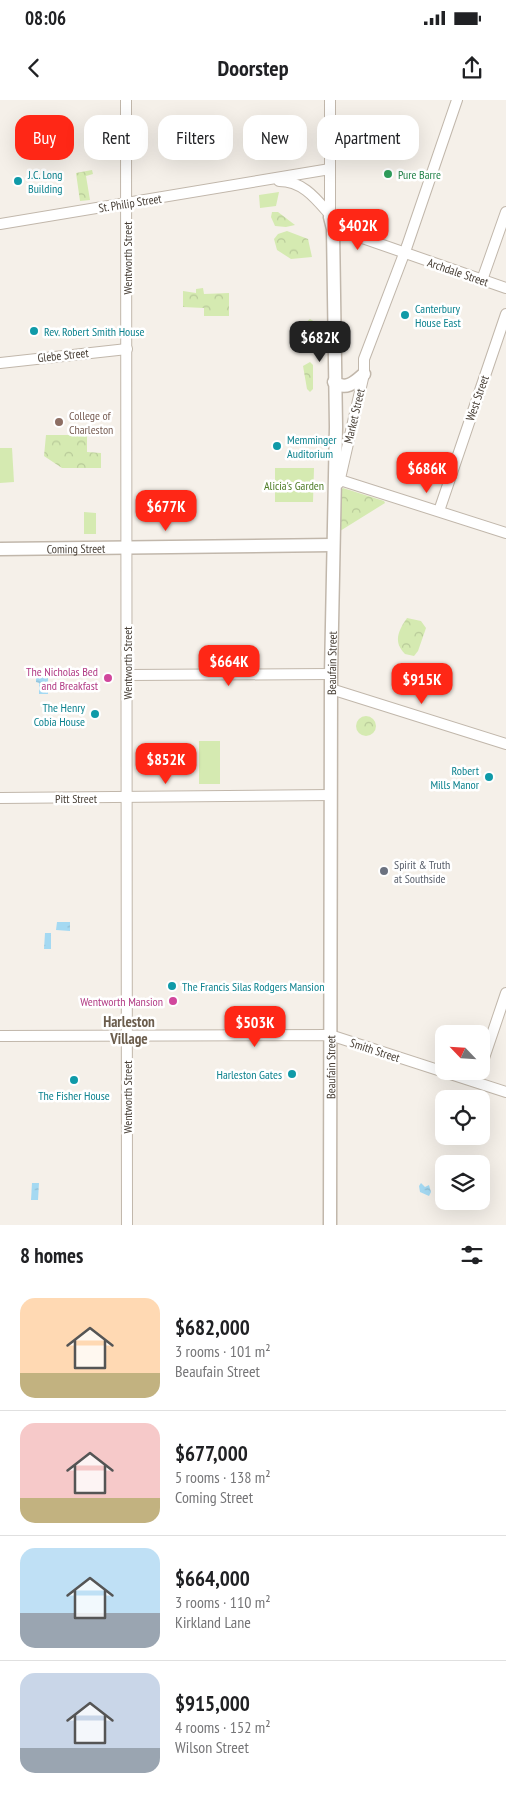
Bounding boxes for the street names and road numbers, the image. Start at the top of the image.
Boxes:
street label: St. Philip Street [97,191,163,215]
street label: Wentworth Street [120,221,135,294]
street label: Archdale Street [425,255,491,290]
street label: Glebe Street [37,345,90,365]
street label: West Street [462,373,492,423]
street label: Market Street [340,386,368,445]
street label: Coming Street [47,540,106,556]
street label: Wentworth Street [120,626,135,699]
street label: Beaufain Street [323,630,339,695]
street label: Pitt Street [55,791,98,806]
street label: Beaufain Street [323,1034,338,1099]
street label: Smith Street [348,1035,402,1065]
street label: Wentworth Street [120,1060,135,1133]

